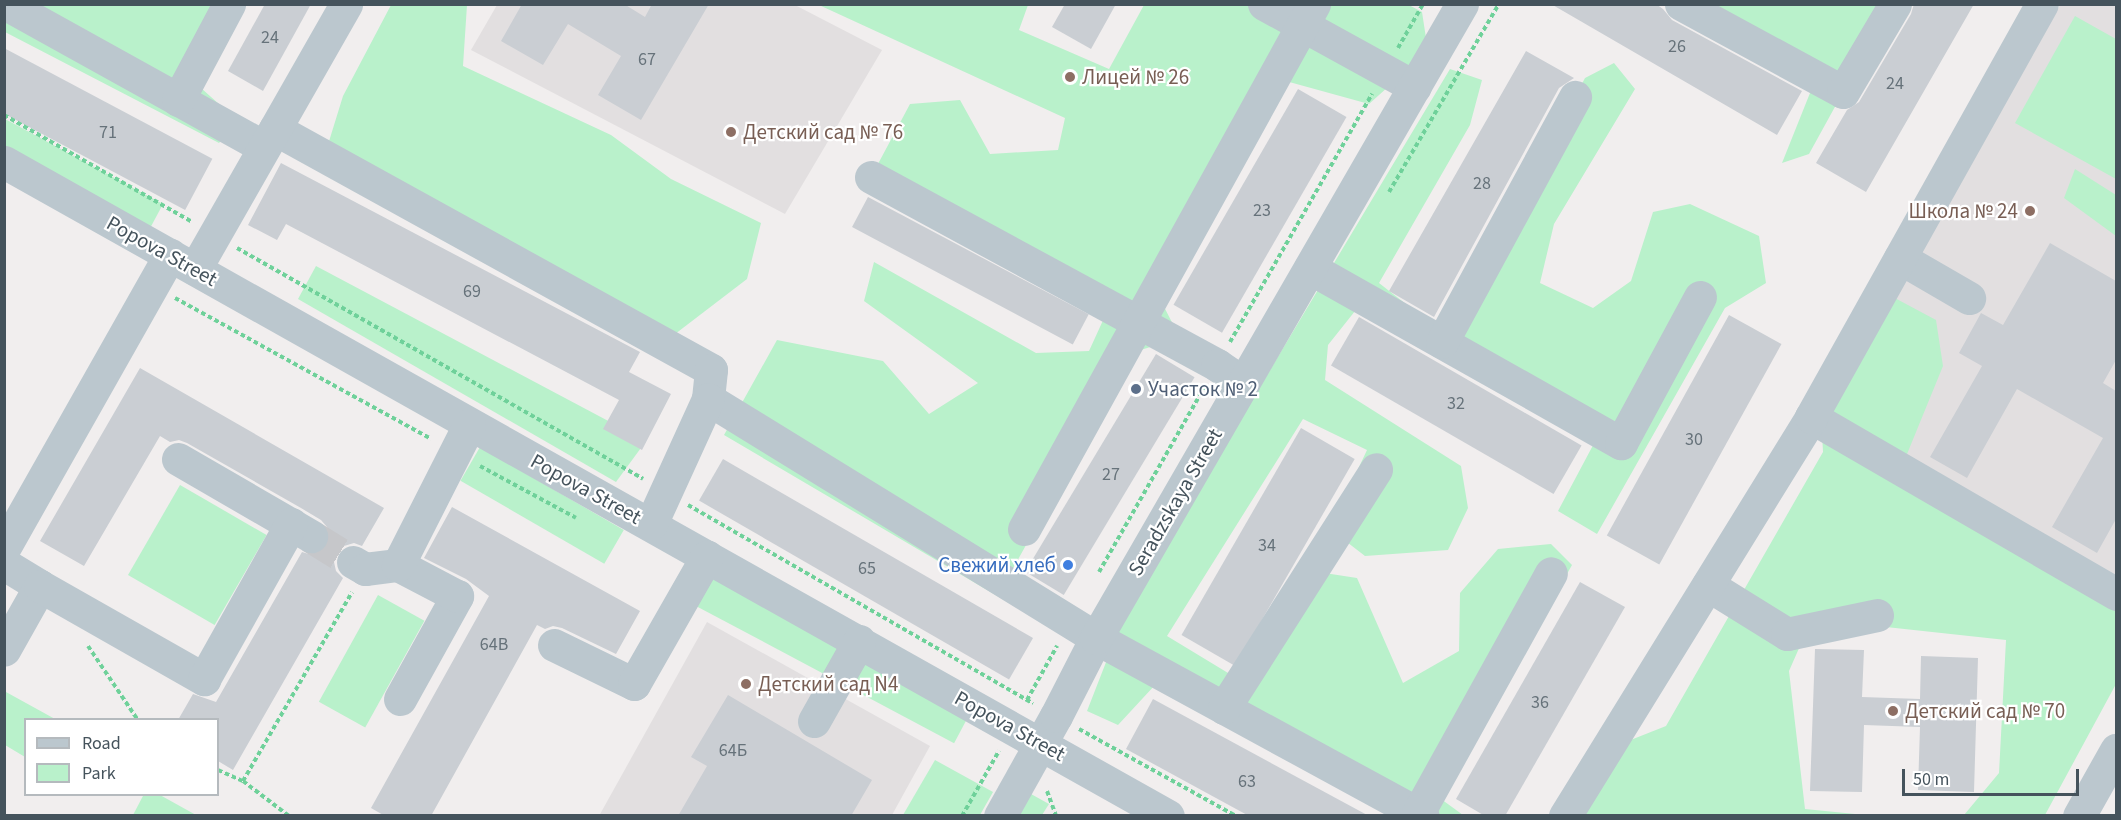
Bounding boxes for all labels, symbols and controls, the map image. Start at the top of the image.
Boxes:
house number: 24 [261,27,279,49]
house number: 26 [1668,36,1686,58]
house number: 67 [638,49,656,71]
place label: Лицей № 26 [1082,64,1189,90]
marker: Лицей № 26 [1063,70,1077,84]
house number: 24 [1886,73,1904,95]
place label: Детский сад № 76 [743,119,903,145]
house number: 71 [99,122,117,144]
marker: Детский сад № 76 [724,125,738,139]
house number: 28 [1473,173,1491,195]
place label: Школа № 24 [1908,198,2018,224]
house number: 23 [1253,200,1271,222]
marker: Школа № 24 [2023,204,2037,218]
street label: Popova Street [102,210,222,292]
house number: 69 [463,281,481,303]
place label: Участок № 2 [1148,376,1258,402]
marker: Участок № 2 [1129,382,1143,396]
house number: 32 [1447,393,1465,415]
street label: Seradzskaya Street [1123,424,1227,580]
house number: 30 [1685,429,1703,451]
street label: Popova Street [526,448,646,530]
house number: 27 [1102,464,1120,486]
house number: 34 [1258,535,1276,557]
place label: Свежий хлеб [938,552,1056,578]
house number: 65 [858,558,876,580]
marker: Свежий хлеб [1061,558,1075,572]
house number: 64В [480,634,508,656]
place label: Детский сад N4 [758,671,898,697]
marker: Детский сад N4 [739,677,753,691]
street label: Popova Street [950,685,1070,767]
house number: 36 [1531,692,1549,714]
place label: Детский сад № 70 [1905,698,2065,724]
marker: Детский сад № 70 [1886,704,1900,718]
legend [24,718,219,796]
text: Road [82,731,121,756]
house number: 64Б [719,740,747,762]
scale bar [1905,757,2082,795]
text: Park [82,761,116,786]
text: 50 m [1913,767,1949,792]
house number: 63 [1238,771,1256,793]

